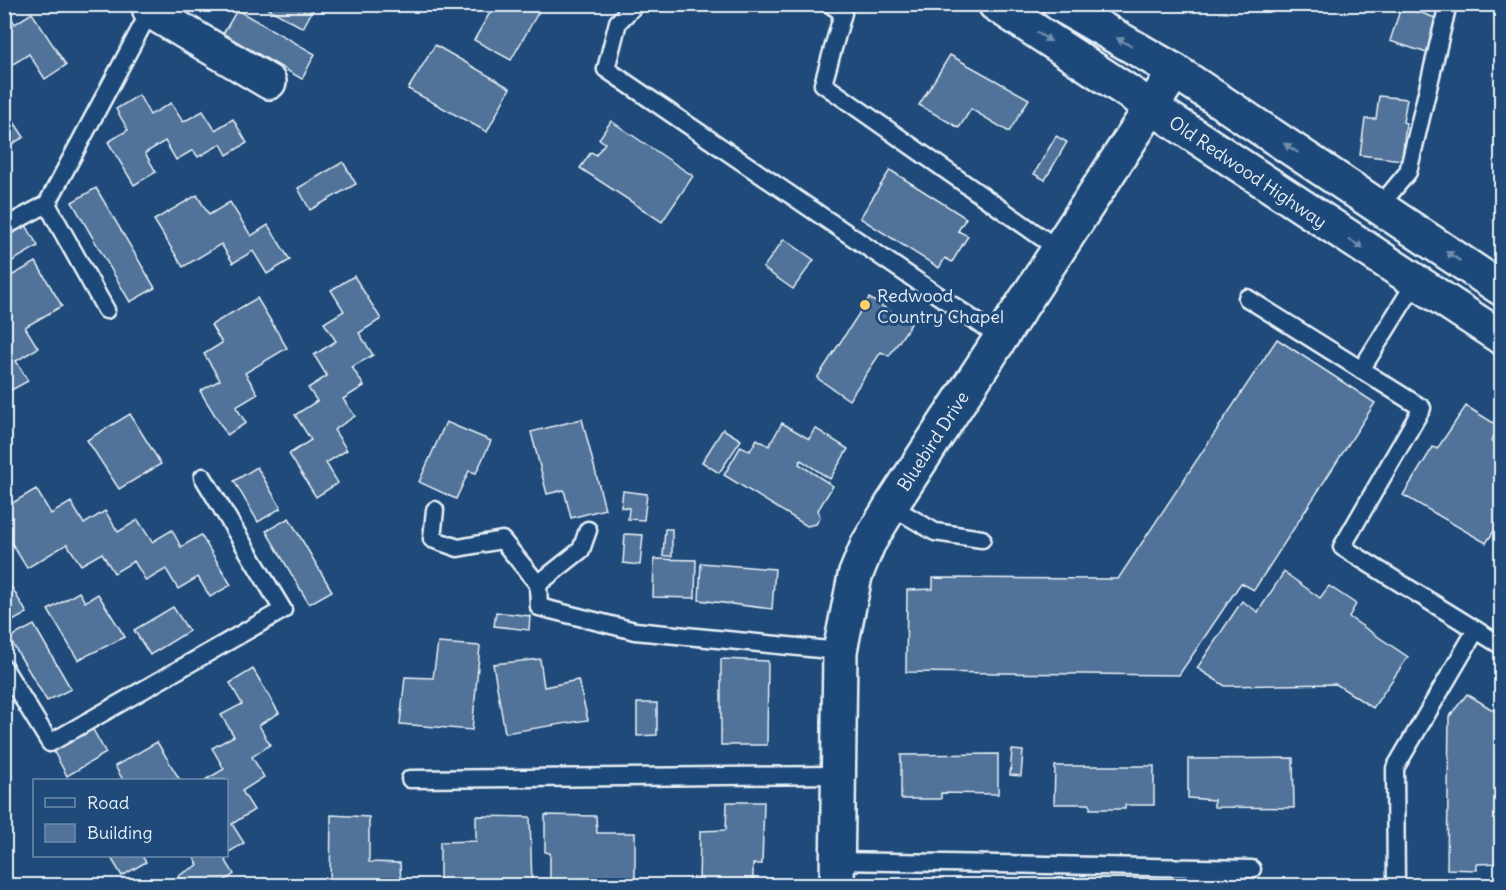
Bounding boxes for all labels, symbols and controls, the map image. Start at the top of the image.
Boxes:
one-way arrow [1036,31,1052,42]
one-way arrow [1116,37,1133,47]
street label: Old Redwood Highway [1165,111,1331,233]
one-way arrow [1283,143,1299,154]
one-way arrow [1348,238,1365,249]
one-way arrow [1445,251,1461,262]
place label: Redwood Country Chapel [877,284,1004,328]
marker: Redwood Country Chapel [858,298,872,312]
street label: Bluebird Drive [892,387,974,495]
legend [33,779,228,857]
text: Road [87,791,130,814]
text: Building [87,821,152,844]

